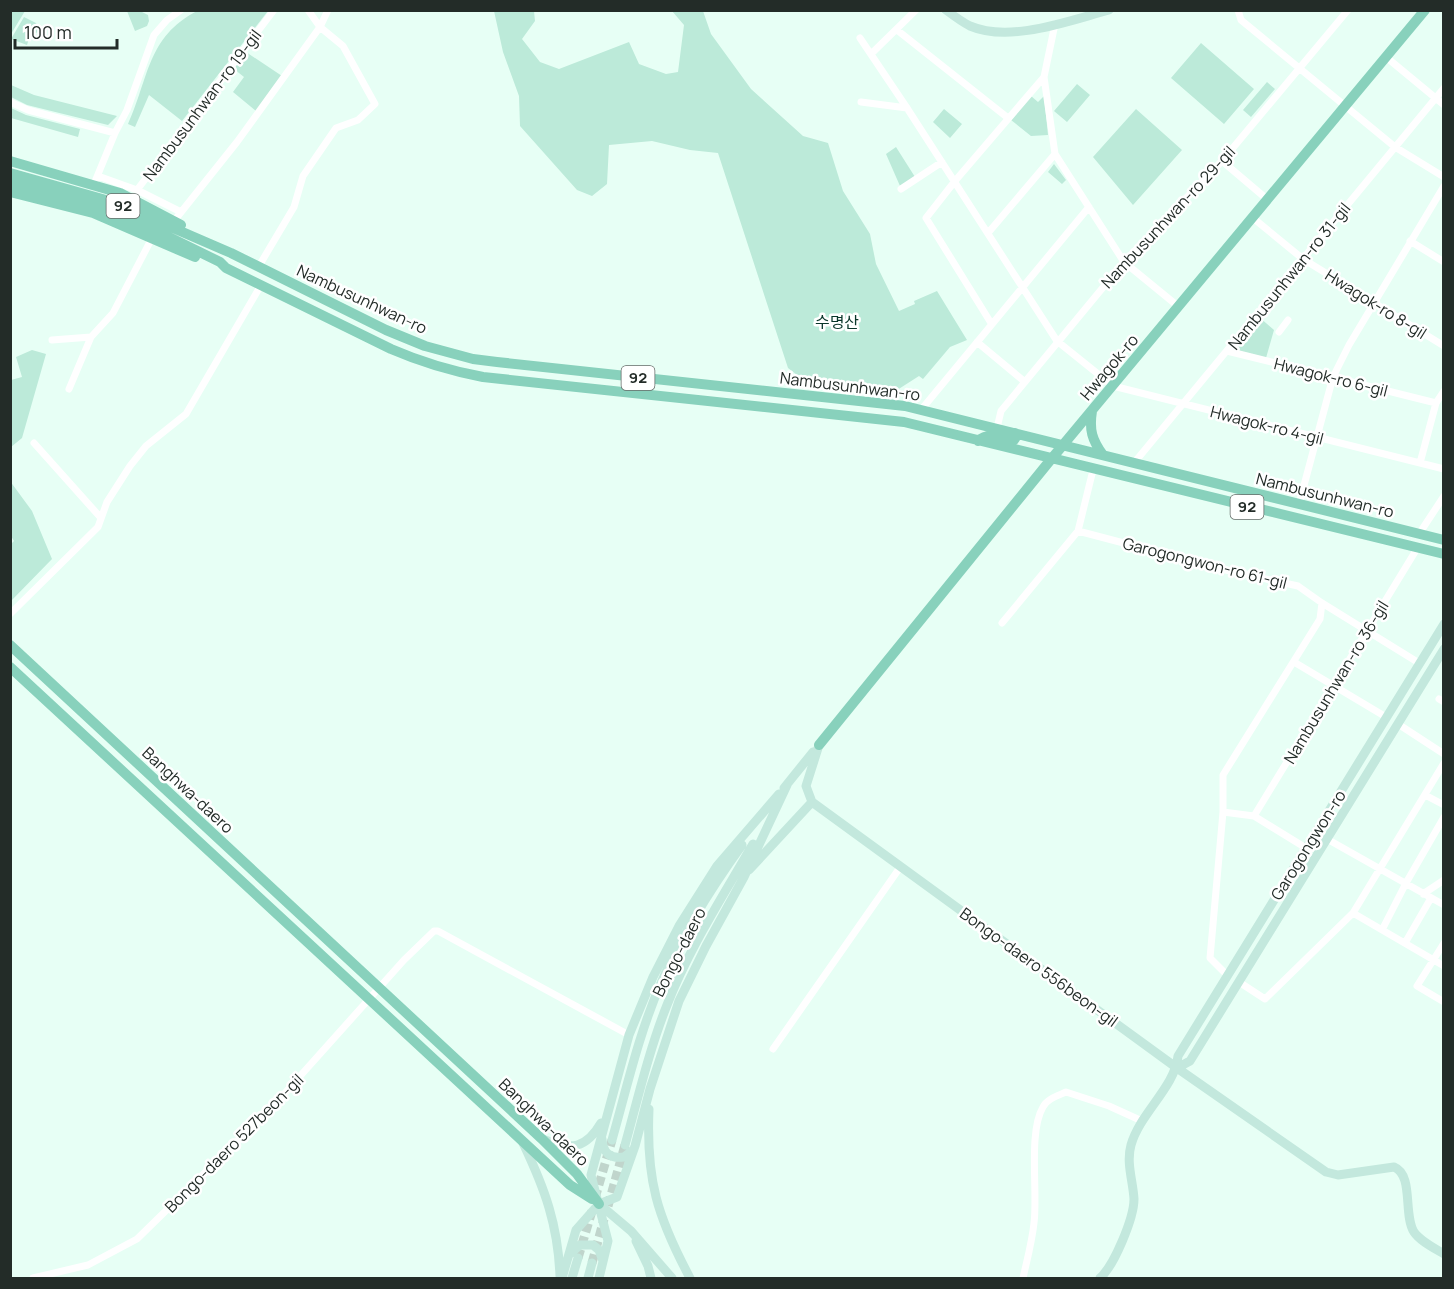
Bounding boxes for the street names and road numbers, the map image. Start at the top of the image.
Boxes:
street label: Nambusunhwan-ro 19-gil [138,25,266,185]
street label: Nambusunhwan-ro 29-gil [1096,141,1240,293]
road number: 92 [106,194,140,218]
street label: Nambusunhwan-ro 31-gil [1223,198,1355,354]
street label: Nambusunhwan-ro [293,259,431,339]
street label: Hwagok-ro 8-gil [1321,264,1431,344]
street label: Hwagok-ro [1075,329,1143,405]
street label: Hwagok-ro 6-gil [1272,352,1390,402]
road number: 92 [622,366,654,390]
street label: Nambusunhwan-ro [779,366,921,406]
street label: Hwagok-ro 4-gil [1208,400,1326,450]
street label: Nambusunhwan-ro [1254,467,1396,523]
road number: 92 [1230,495,1264,519]
street label: Garogongwon-ro 61-gil [1121,532,1289,594]
street label: Nambusunhwan-ro 36-gil [1278,596,1394,768]
street label: Banghwa-daero [138,742,238,838]
street label: Garogongwon-ro [1265,786,1351,904]
street label: Bongo-daero 556beon-gil [956,902,1122,1032]
street label: Bongo-daero [647,904,711,1000]
street label: Bongo-daero 527beon-gil [160,1069,308,1217]
street label: Banghwa-daero [494,1073,594,1171]

